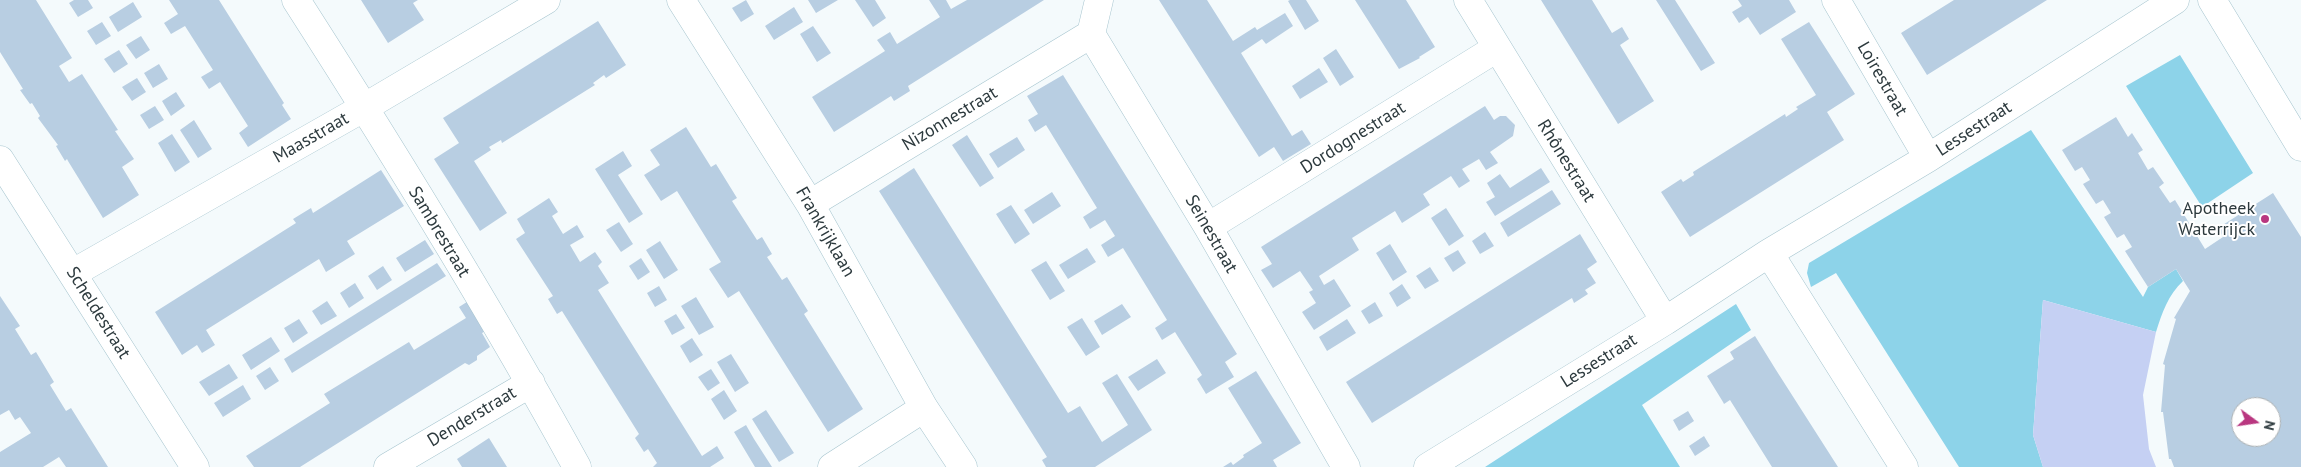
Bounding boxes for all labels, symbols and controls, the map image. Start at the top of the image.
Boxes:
street label: Loirestraat [1852,38,1912,120]
street label: Nizonnestraat [899,82,1001,156]
street label: Dordognestraat [1297,97,1409,179]
street label: Lessestraat [1932,97,2016,161]
street label: Maasstraat [269,108,353,168]
street label: Rhônestraat [1532,116,1600,206]
street label: Sambrestraat [404,183,474,281]
street label: Frankrijklaan [791,183,859,281]
street label: Seinestraat [1180,191,1242,277]
place label: Apotheek Waterrijck [2178,198,2255,240]
marker: Apotheek Waterrijck [2259,213,2271,225]
street label: Scheldestraat [61,263,135,363]
street label: Lessestraat [1557,329,1641,393]
street label: Denderstraat [424,382,520,452]
north arrow [2231,397,2281,447]
text: N [2260,419,2279,432]

